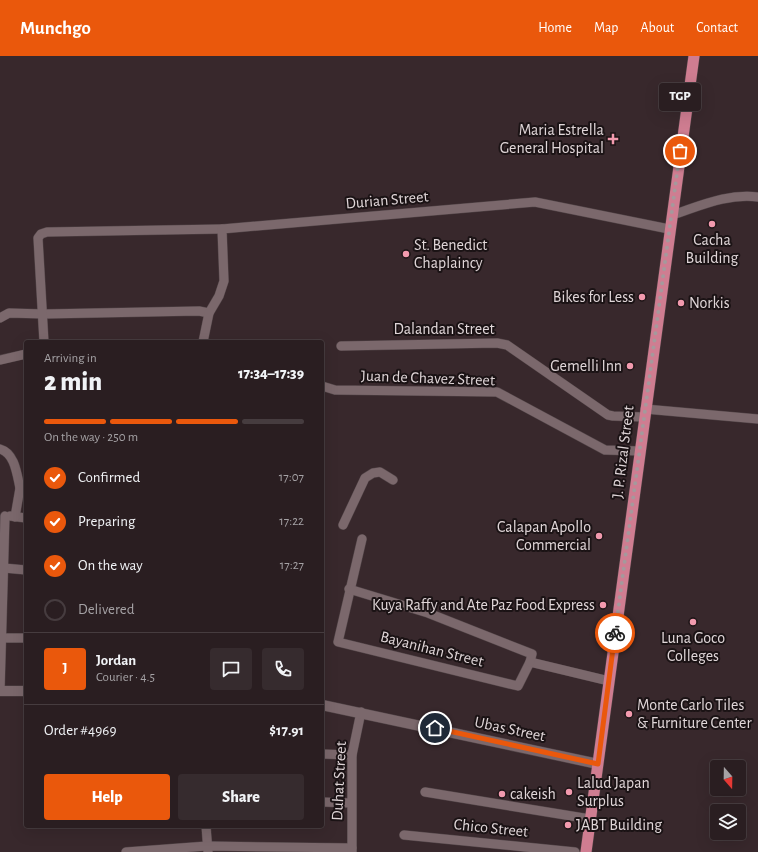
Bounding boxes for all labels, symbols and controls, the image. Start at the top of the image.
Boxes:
text: Munchgo [20,19,91,38]
text: Home [538,21,572,35]
text: Map [594,21,618,35]
text: About [640,21,674,35]
text: Contact [696,21,738,35]
callout: TGP [659,83,701,111]
text: TGP [669,90,691,103]
place label: Maria Estrella General Hospital [500,122,604,156]
marker: Maria Estrella General Hospital [607,133,619,145]
pin [663,134,697,168]
icon: bag [669,140,691,162]
street label: Durian Street [345,188,429,212]
marker: Cacha Building [707,219,717,229]
place label: Cacha Building [686,232,739,266]
place label: St. Benedict Chaplaincy [414,237,487,272]
marker: St. Benedict Chaplaincy [401,249,411,259]
place label: Bikes for Less [553,289,634,305]
marker: Bikes for Less [637,292,647,302]
place label: Norkis [689,295,730,311]
marker: Norkis [676,298,686,308]
street label: Dalandan Street [393,321,495,337]
text: Arriving in [44,352,97,365]
place label: Gemelli Inn [550,358,622,374]
marker: Gemelli Inn [625,361,635,371]
text: 17:34–17:39 [238,366,304,381]
street label: Juan de Chavez Street [361,368,495,388]
text: 2 min [44,369,102,395]
street label: J. P. Rizal Street [609,405,637,499]
text: On the way · 250 m [44,431,138,444]
icon: check [44,467,66,489]
text: Confirmed [78,470,140,485]
text: 17:07 [279,471,304,484]
icon: check [44,511,66,533]
text: Preparing [78,514,135,529]
text: 17:22 [279,515,304,528]
place label: Calapan Apollo Commercial [497,519,591,553]
marker: Calapan Apollo Commercial [594,531,604,541]
icon: check [44,555,66,577]
text: On the way [78,558,143,573]
text: 17:27 [280,559,304,572]
place label: Kuya Raffy and Ate Paz Food Express [372,597,595,614]
marker: Kuya Raffy and Ate Paz Food Express [598,600,608,610]
text: Delivered [78,602,135,617]
courier [595,613,635,653]
marker: Luna Goco Colleges [688,617,698,627]
icon: bike [604,622,626,644]
street label: Bayanihan Street [378,628,485,671]
place label: Luna Goco Colleges [661,630,725,664]
button: chat [210,648,252,690]
button: phone [262,648,304,690]
text: Jordan [96,653,136,668]
text: J [62,661,68,676]
text: Courier · 4.5 [96,671,155,684]
place label: Monte Carlo Tiles & Furniture Center [637,697,752,731]
marker: Monte Carlo Tiles & Furniture Center [624,709,634,719]
pin [418,711,452,745]
street label: Ubas Street [473,714,547,744]
icon: home [424,717,446,739]
text: Order #4969 [44,723,116,738]
text: $17.91 [269,723,304,738]
street label: Duhat Street [329,741,349,821]
north arrow [710,760,746,796]
map controls [710,760,746,840]
button: Help [44,774,170,820]
button: Share [178,774,304,820]
place label: Lalud Japan Surplus [577,775,650,809]
place label: cakeish [510,786,556,802]
marker: Lalud Japan Surplus [564,787,574,797]
marker: cakeish [497,789,507,799]
button: layers [710,804,746,840]
street label: Chico Street [453,816,529,840]
place label: JABT Building [576,817,662,833]
marker: JABT Building [563,820,573,830]

